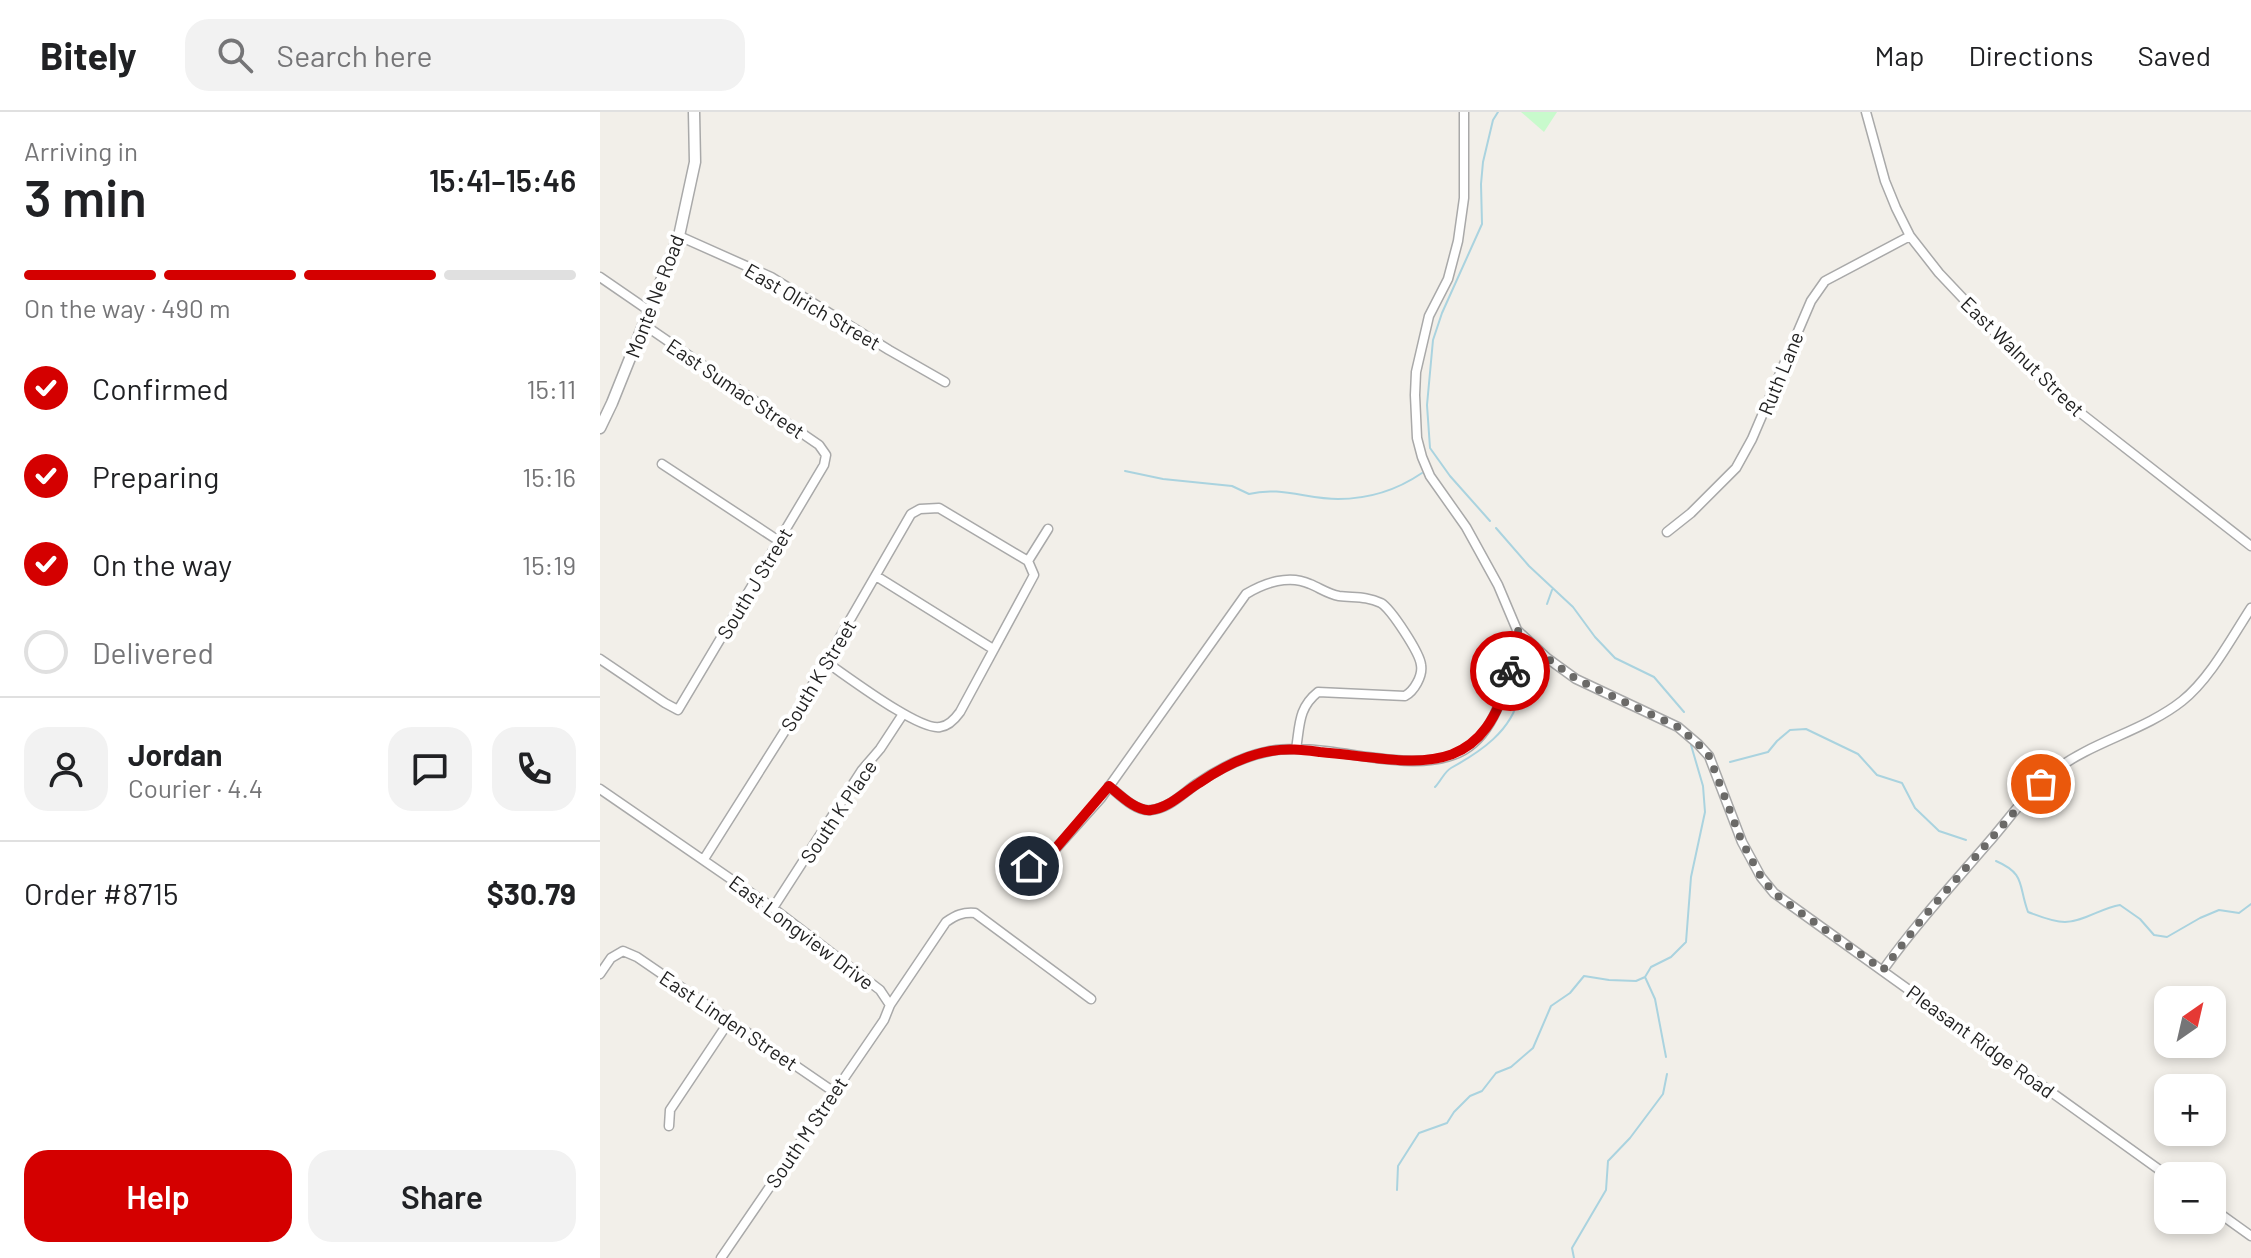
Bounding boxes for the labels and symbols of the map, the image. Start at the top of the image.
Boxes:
street label: Monte Ne Road [619,231,689,361]
street label: East Olrich Street [741,258,885,354]
street label: East Walnut Street [1956,291,2090,421]
street label: Ruth Lane [1752,328,1808,418]
street label: East Sumac Street [662,333,810,443]
street label: South J Street [711,523,797,643]
street label: South K Street [775,615,861,735]
courier [1470,631,1550,711]
pin [2007,750,2075,818]
street label: South K Place [795,755,881,867]
pin [995,832,1063,900]
street label: East Longview Drive [725,870,879,994]
street label: East Linden Street [655,965,803,1075]
street label: Pleasant Ridge Road [1902,979,2060,1103]
north arrow [2154,986,2226,1058]
street label: South M Street [760,1072,852,1192]

